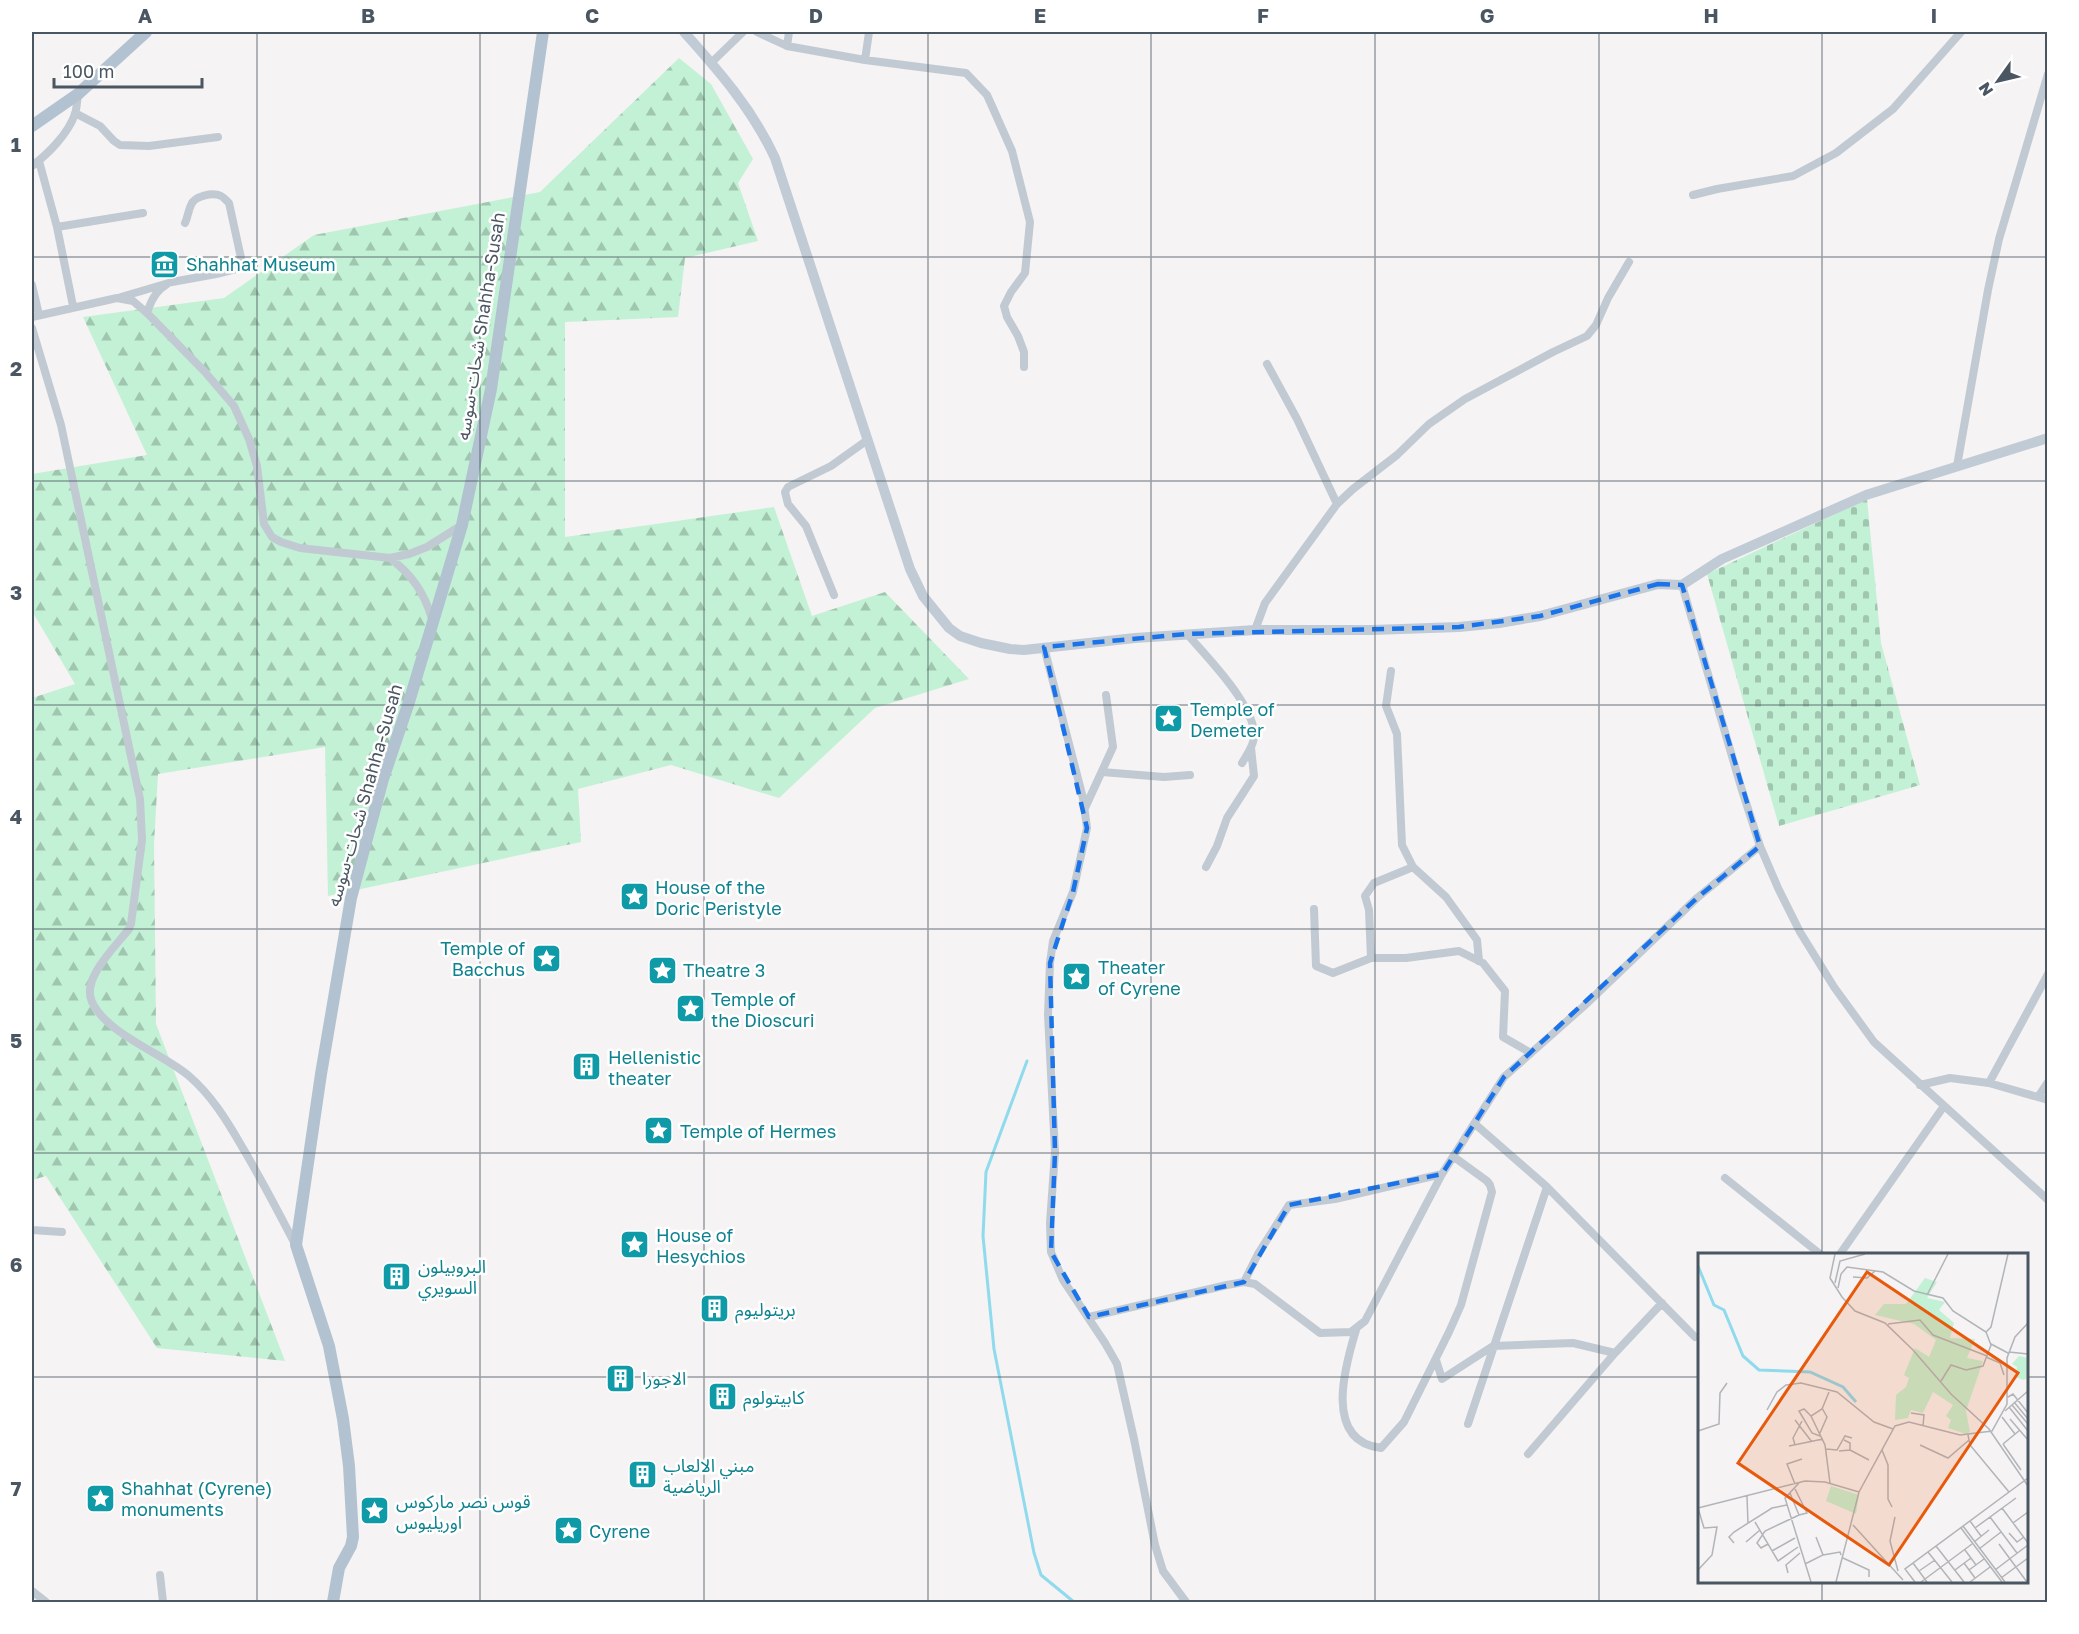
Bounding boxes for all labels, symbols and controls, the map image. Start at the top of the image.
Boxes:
text: A [138,3,152,27]
text: B [361,3,375,27]
text: C [585,3,599,27]
text: D [809,3,823,27]
text: E [1034,3,1046,27]
text: F [1257,3,1269,27]
text: G [1480,3,1494,27]
text: H [1703,3,1719,27]
text: I [1931,3,1937,27]
scale bar [54,51,202,89]
north arrow [1968,51,2028,111]
text: 100 m [63,60,114,82]
text: N [1974,79,1997,100]
text: 1 [11,132,21,156]
street label: شحات-سوسه Shahha-Susah [451,210,510,442]
museum icon: Shahhat Museum [149,248,181,280]
place label: Shahhat Museum [186,253,336,275]
text: 2 [10,356,22,380]
text: 3 [10,580,22,604]
street label: شحات-سوسه Shahha-Susah [322,681,407,909]
place label: Temple of Demeter [1190,698,1275,741]
place icon: Temple of Demeter [1153,703,1185,735]
text: 4 [10,804,22,828]
place label: House of the Doric Peristyle [655,876,782,919]
place icon: House of the Doric Peristyle [618,881,650,913]
place label: Temple of Bacchus [440,937,525,980]
place icon: Temple of Bacchus [530,942,562,974]
place icon: Theatre 3 [646,954,678,986]
place label: Theater of Cyrene [1098,956,1181,999]
place label: Theatre 3 [683,959,765,981]
place icon: Theater of Cyrene [1061,961,1093,993]
place label: Temple of the Dioscuri [711,988,815,1031]
place icon: Temple of the Dioscuri [674,993,706,1025]
text: 5 [10,1028,22,1052]
place label: Hellenistic theater [608,1046,701,1089]
building icon: Hellenistic theater [571,1051,603,1083]
place icon: Temple of Hermes [643,1115,675,1147]
place label: Temple of Hermes [680,1120,836,1142]
place label: House of Hesychios [656,1224,745,1267]
place icon: House of Hesychios [619,1229,651,1261]
text: 6 [10,1252,22,1276]
inset map [1698,1253,2028,1583]
place label: البروبيلون السويري [418,1255,486,1301]
building icon: البروبيلون السويري [381,1260,413,1292]
building icon: بريتوليوم [698,1293,730,1325]
place label: بريتوليوم [735,1298,796,1324]
building icon: الاجورا [605,1362,637,1394]
place label: الاجورا [642,1367,686,1390]
building icon: كابيتولوم [706,1381,738,1413]
place label: كابيتولوم [743,1386,805,1412]
place label: مبني الالعاب الرياضية [663,1454,754,1498]
building icon: مبني الالعاب الرياضية [626,1459,658,1491]
text: 7 [11,1476,22,1500]
place label: Shahhat (Cyrene) monuments [121,1477,272,1520]
place icon: Shahhat (Cyrene) monuments [84,1482,116,1514]
place label: قوس نصر ماركوس اوريليوس [396,1490,531,1534]
place icon: قوس نصر ماركوس اوريليوس [359,1495,391,1527]
place icon: Cyrene [552,1515,584,1547]
place label: Cyrene [589,1520,650,1542]

